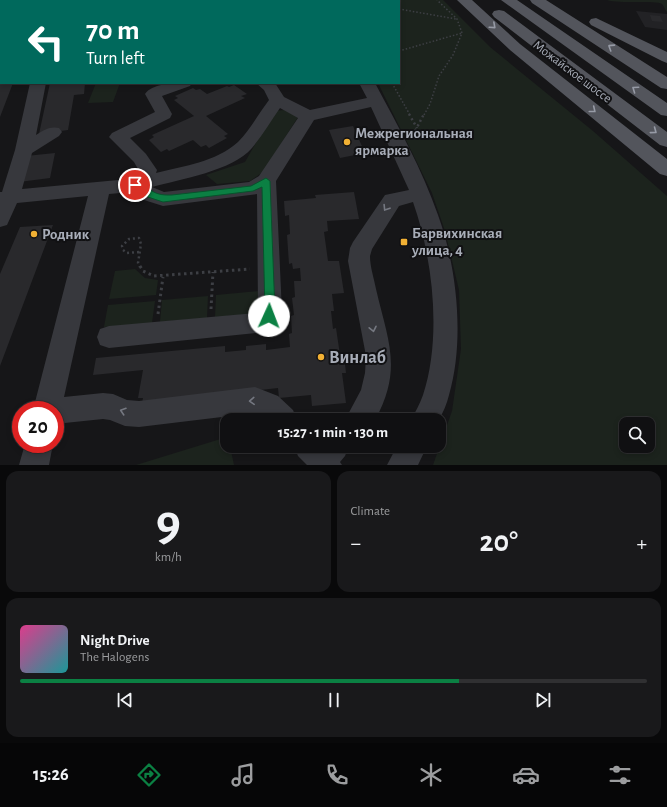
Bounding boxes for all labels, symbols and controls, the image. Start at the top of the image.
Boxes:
icon: left [20,16,72,68]
text: 70 m [86,17,140,45]
one-way arrow [488,22,496,29]
street label: Можайское шоссе [530,39,614,106]
one-way arrow [608,44,615,52]
text: Turn left [86,50,145,68]
one-way arrow [632,86,639,94]
one-way arrow [588,106,595,113]
place label: Межрегиональная ярмарка [355,126,473,158]
one-way arrow [650,127,657,134]
marker: Межрегиональная ярмарка [342,137,352,147]
pin [118,168,152,202]
icon: arrive [124,174,146,196]
one-way arrow [383,204,391,211]
place label: Барвихинская улица, 4 [411,226,502,258]
place label: Родник [42,227,90,242]
marker: Родник [29,229,39,239]
marker: Барвихинская улица, 4 [399,237,409,247]
position arrow [248,295,290,337]
one-way arrow [369,326,377,332]
place label: Винлаб [329,349,386,367]
marker: Винлаб [316,352,326,362]
one-way arrow [249,396,255,405]
speed limit sign: 20 [12,401,64,453]
one-way arrow [120,407,127,416]
map controls [619,417,655,453]
button: search [619,417,655,453]
text: 15:27 · 1 min · 130 m [278,425,388,440]
text: 9 [156,498,181,550]
text: Climate [351,505,390,518]
text: 20° [479,527,518,557]
text: − [351,532,361,554]
text: + [636,532,647,554]
text: km/h [155,551,182,564]
text: Night Drive [80,633,150,648]
text: The Halogens [80,651,149,664]
icon: previous [114,689,136,711]
icon: pause [323,689,345,711]
icon: next [532,689,554,711]
icon: directions [135,761,163,789]
icon: music [229,761,257,789]
icon: phone [323,761,351,789]
icon: climate [417,761,445,789]
icon: car [512,761,540,789]
icon: filters [606,761,634,789]
text: 15:26 [33,766,69,784]

